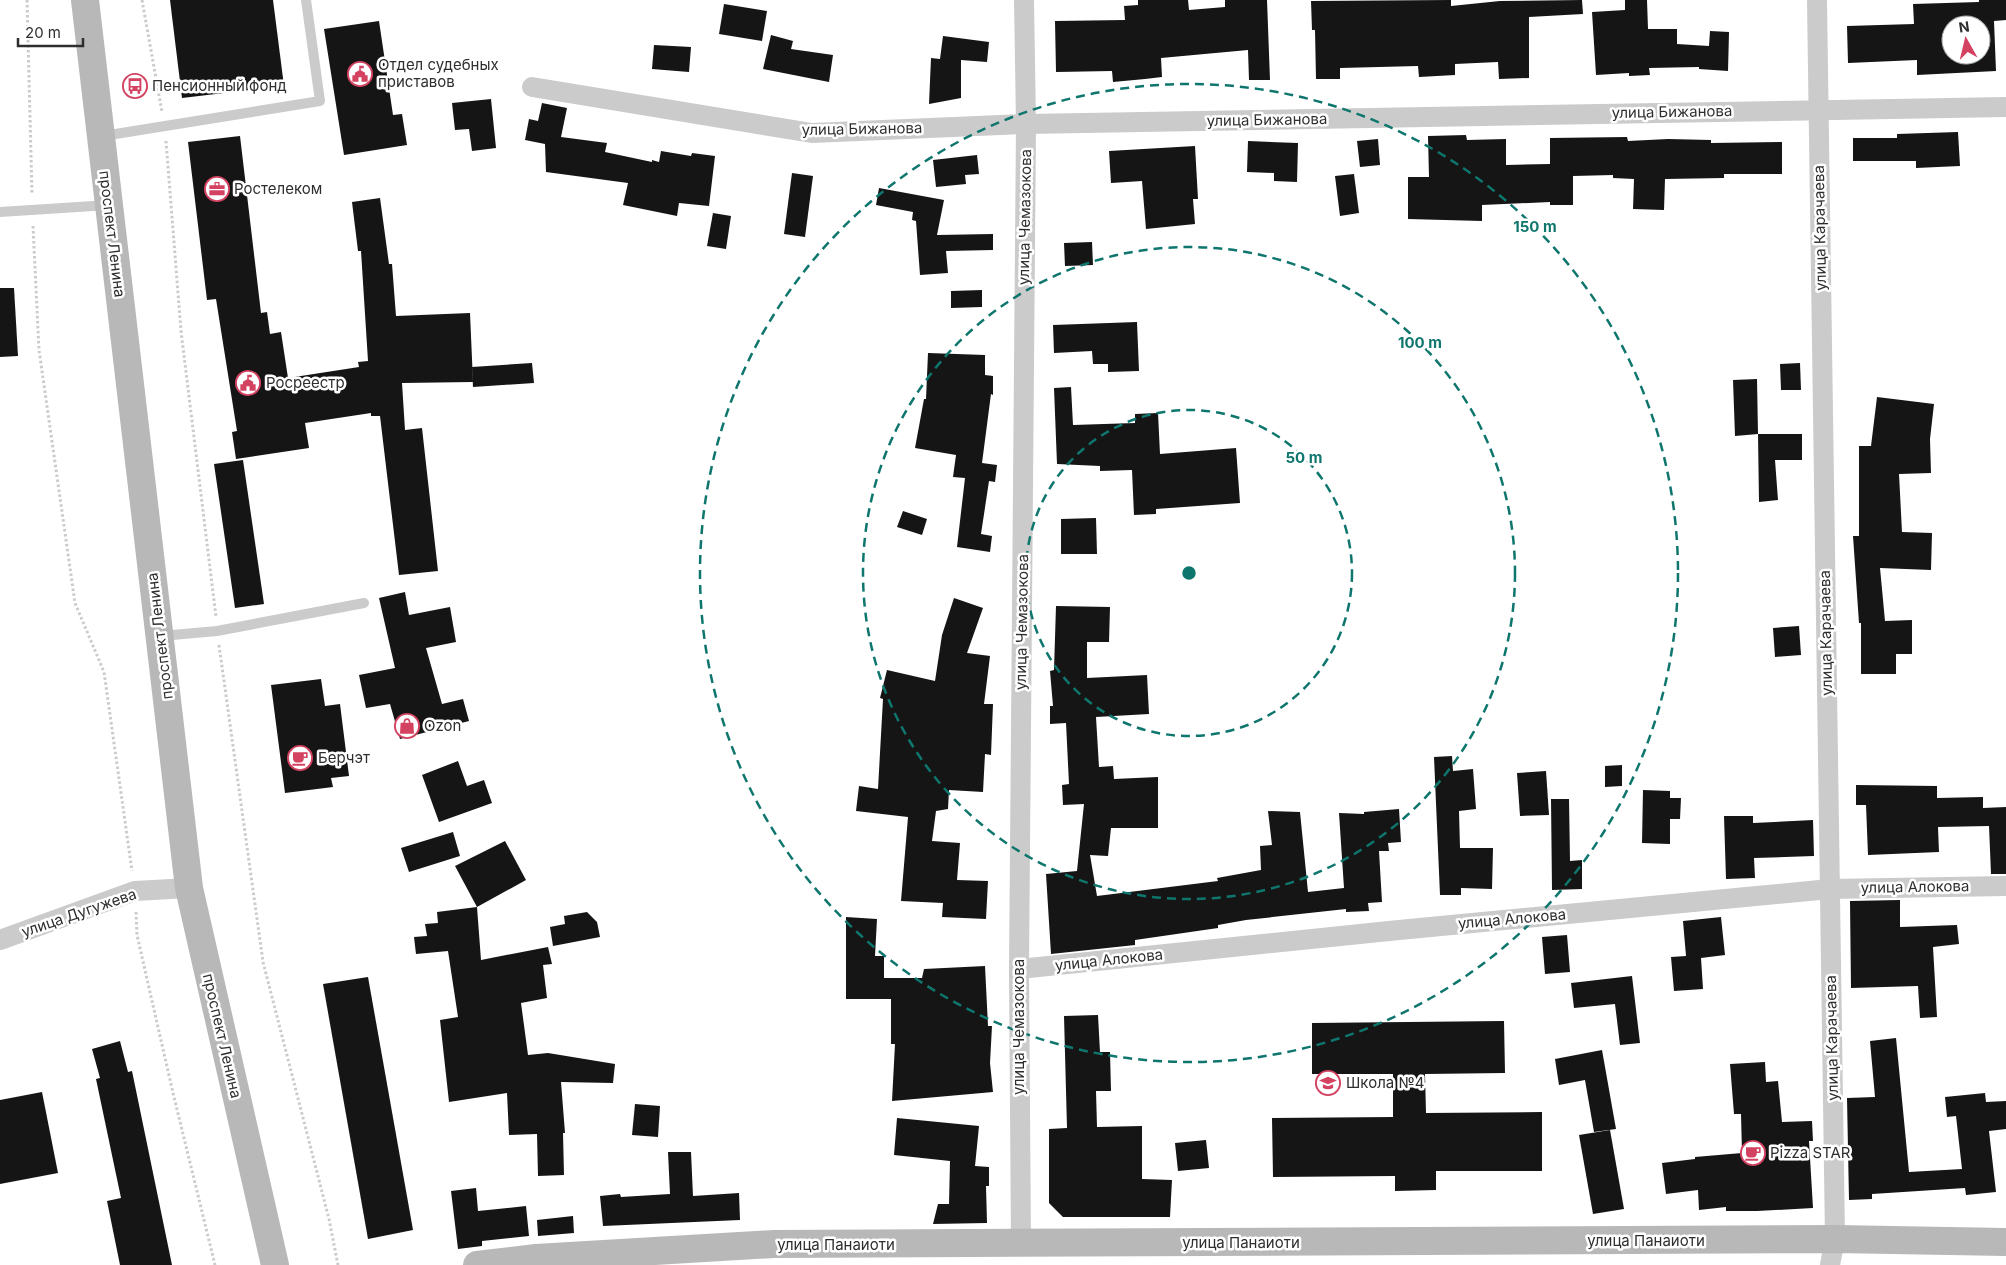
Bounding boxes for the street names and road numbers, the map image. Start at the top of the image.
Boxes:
street label: улица Бижанова [1611,101,1733,122]
street label: улица Бижанова [1206,109,1328,130]
street label: улица Бижанова [801,118,923,139]
street label: улица Чемазокова [1014,149,1035,285]
street label: улица Карачаева [1809,165,1830,291]
street label: проспект Ленина [95,170,130,298]
street label: улица Чемазокова [1011,554,1032,690]
street label: улица Карачаева [1815,570,1836,696]
street label: проспект Ленина [142,572,177,700]
street label: улица Алокова [1861,876,1969,897]
street label: улица Дугужева [19,884,139,941]
street label: улица Алокова [1457,904,1567,933]
street label: улица Алокова [1054,944,1164,975]
street label: улица Чемазокова [1009,959,1028,1095]
street label: проспект Ленина [199,972,246,1100]
street label: улица Карачаева [1821,975,1842,1101]
street label: улица Панаиоти [1587,1231,1705,1250]
street label: улица Панаиоти [1182,1233,1300,1252]
street label: улица Панаиоти [777,1235,895,1254]

